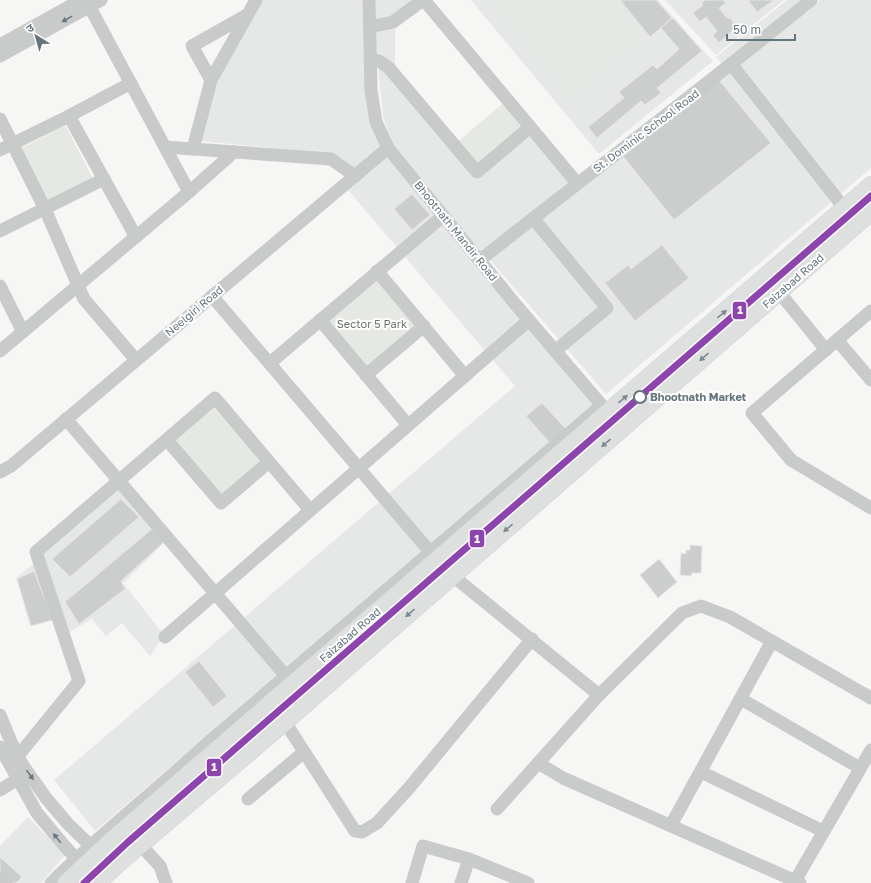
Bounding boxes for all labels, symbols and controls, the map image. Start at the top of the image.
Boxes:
north arrow [16,16,56,56]
one-way arrow [61,16,73,22]
scale bar [727,16,795,42]
text: उ [23,20,37,35]
text: 50 m [733,22,761,37]
street label: St. Dominic School Road [590,87,701,175]
street label: Bhootnath Mandir Road [412,178,501,283]
street label: Faizabad Road [759,251,826,311]
street label: Neelgiri Road [162,283,225,338]
line badge: 1 [732,301,747,320]
text: 1 [737,303,743,316]
one-way arrow [716,310,727,319]
park label: Sector 5 Park [337,317,407,330]
one-way arrow [699,353,710,362]
marker: Bhootnath Market [633,390,647,404]
place label: Bhootnath Market [650,390,747,403]
one-way arrow [617,394,628,403]
one-way arrow [601,438,612,447]
one-way arrow [503,524,514,533]
line badge: 1 [469,529,485,548]
text: 1 [474,532,480,545]
street label: Faizabad Road [316,605,383,665]
one-way arrow [405,609,415,618]
line badge: 1 [206,758,222,777]
text: 1 [211,760,217,773]
one-way arrow [26,769,34,780]
one-way arrow [53,832,62,843]

